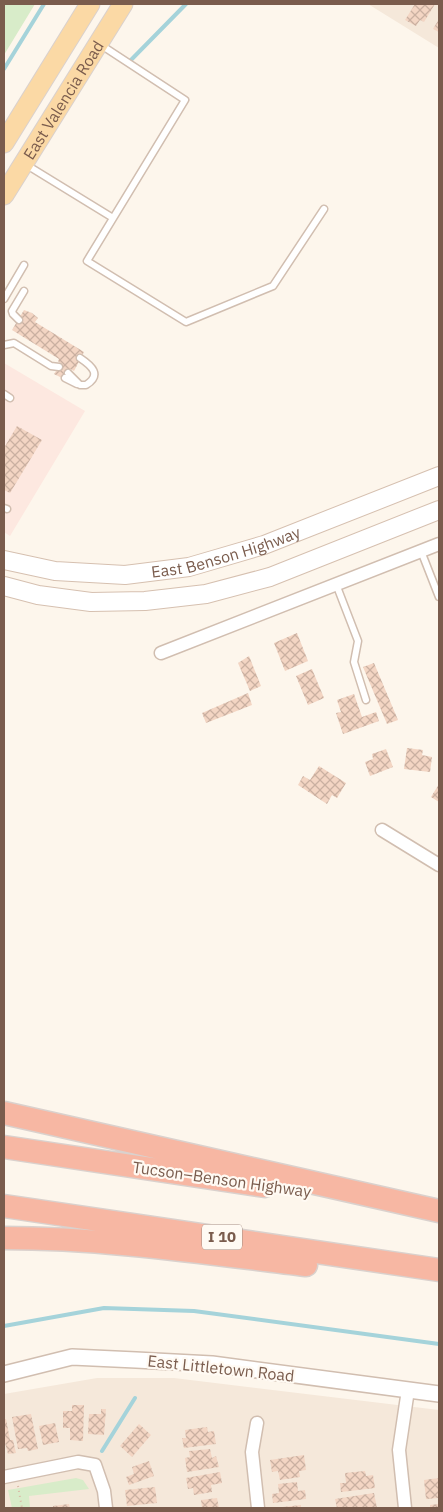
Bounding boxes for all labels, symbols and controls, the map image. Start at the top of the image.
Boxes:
street label: East Valencia Road [19,37,108,163]
street label: East Benson Highway [150,522,303,582]
street label: Tucson–Benson Highway [131,1157,313,1201]
road number: I 10 [202,1224,242,1250]
street label: East Littletown Road [147,1350,295,1386]

